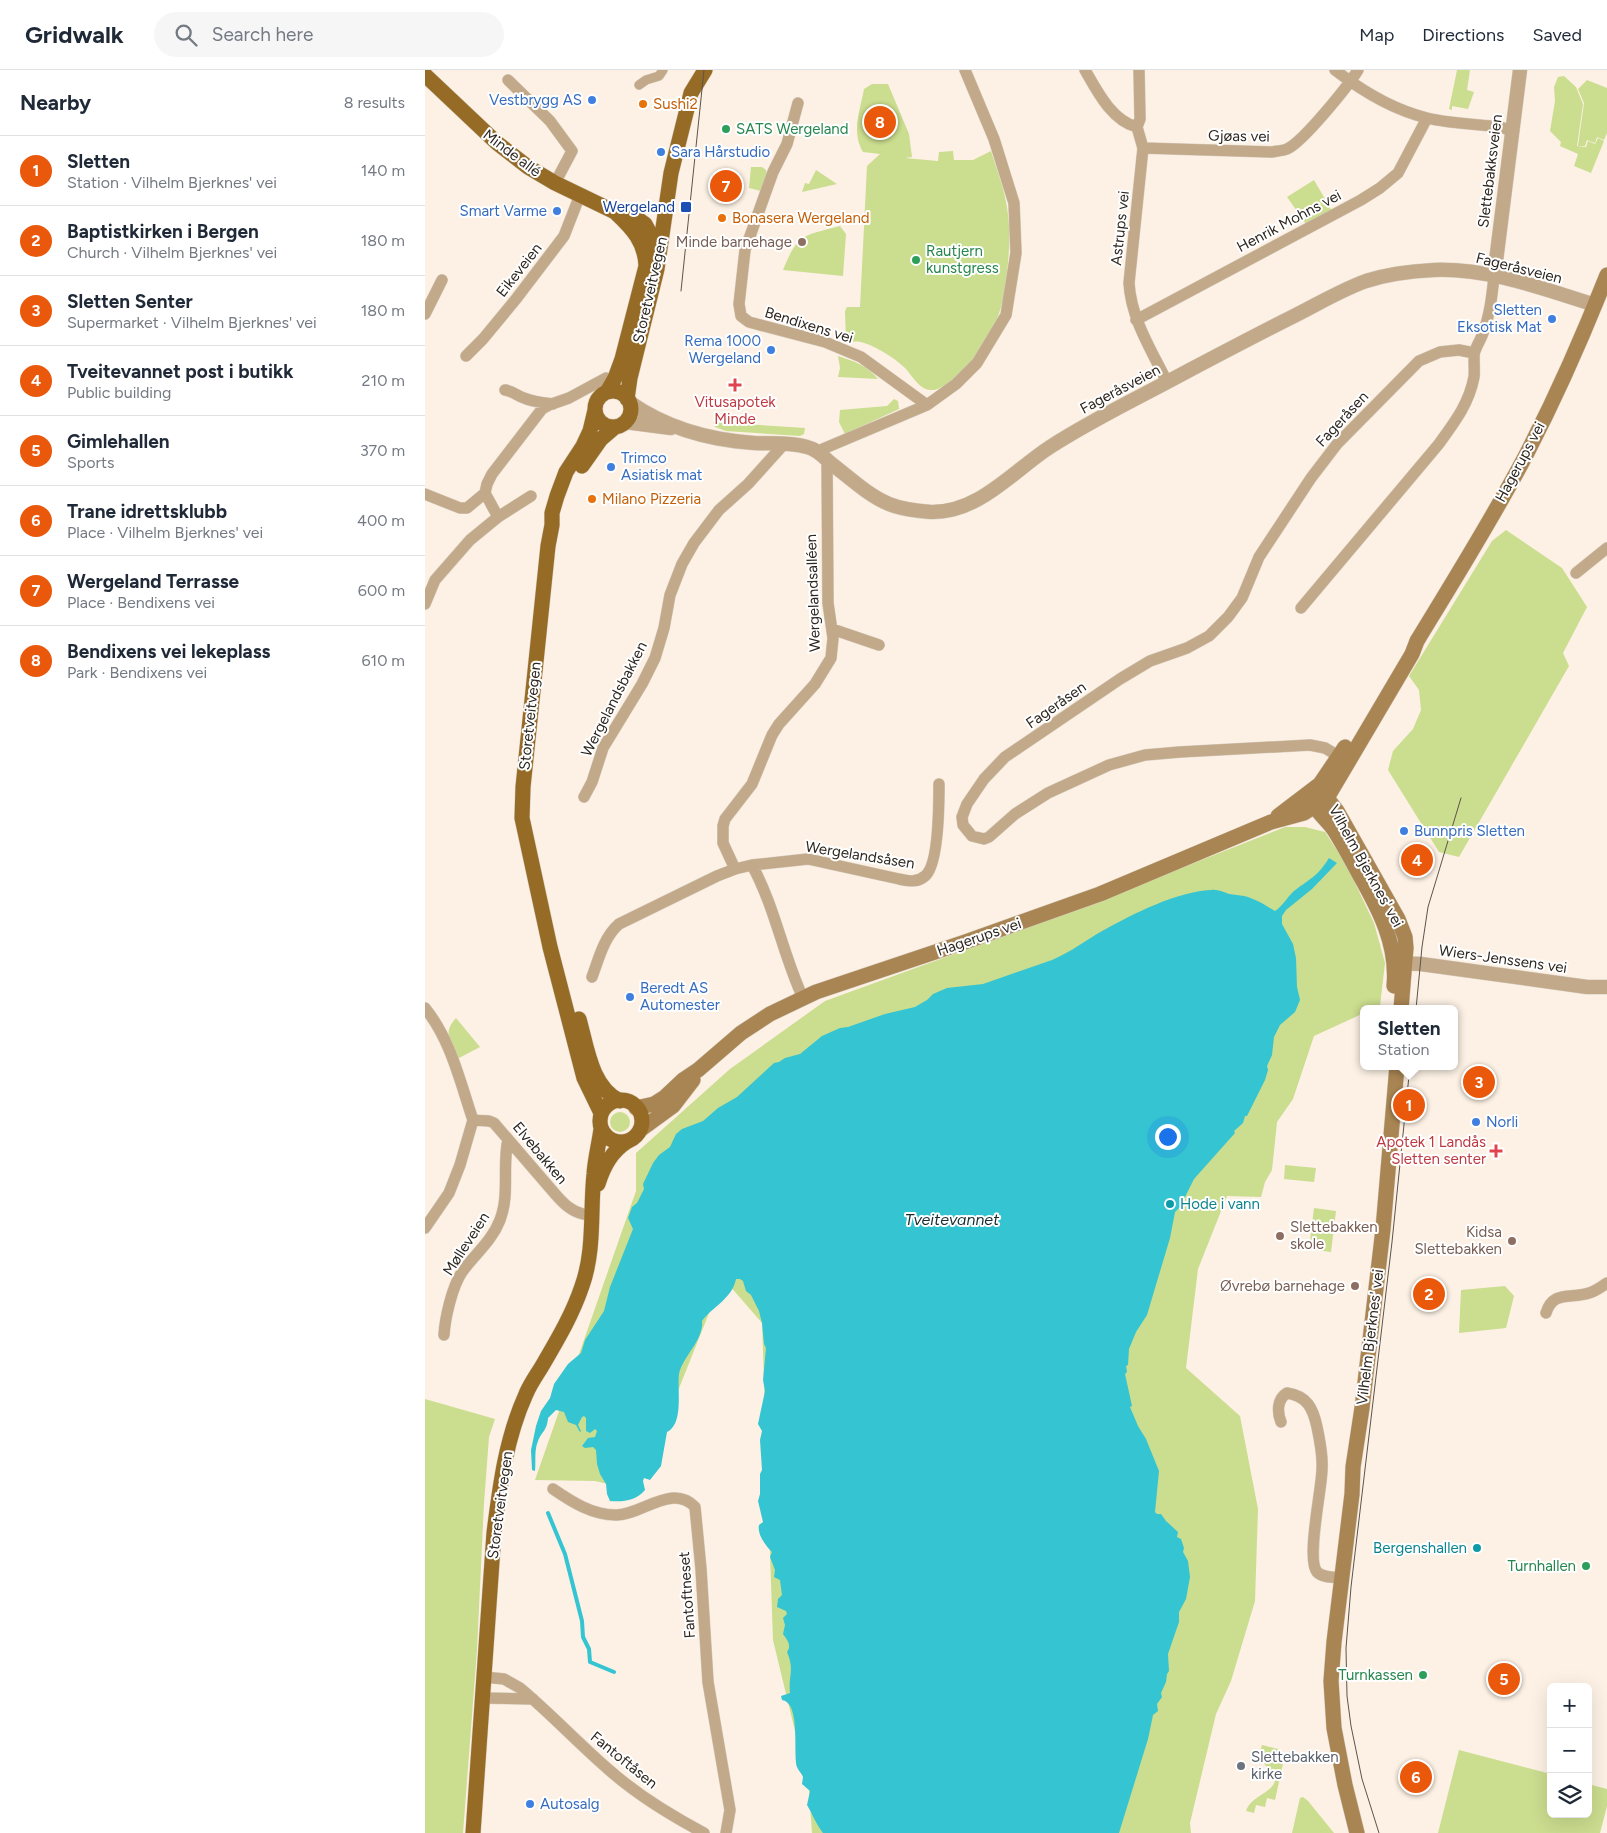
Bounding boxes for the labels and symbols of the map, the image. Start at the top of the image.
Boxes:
place label: Vestbrygg AS [489,91,582,109]
marker: Vestbrygg AS [586,94,598,106]
place label: Sushi2 [653,95,698,113]
marker: Sushi2 [637,98,649,110]
pin: 8 [864,103,896,141]
street label: Slettebakksveien [1474,113,1506,229]
place label: SATS Wergeland [736,120,849,138]
marker: SATS Wergeland [720,123,732,135]
street label: Minde allé [480,125,544,181]
street label: Gjøas vei [1208,126,1270,146]
place label: Sara Hårstudio [671,143,771,161]
marker: Sara Hårstudio [655,146,667,158]
pin: 7 [710,167,742,205]
street label: Henrik Mohns vei [1234,186,1344,256]
street label: Astrups vei [1107,190,1133,266]
place label: Wergeland [603,198,675,216]
marker: Wergeland [679,200,693,214]
place label: Smart Varme [459,202,547,220]
marker: Smart Varme [551,205,563,217]
place label: Bonasera Wergeland [732,209,870,227]
marker: Bonasera Wergeland [716,212,728,224]
place label: Minde barnehage [676,233,792,251]
street label: Storetveitvegen [629,235,671,345]
marker: Minde barnehage [796,236,808,248]
street label: Eikeveien [492,240,546,300]
place label: Rautjern kunstgress [926,242,999,277]
street label: Fageråsveien [1474,249,1564,287]
marker: Rautjern kunstgress [910,254,922,266]
place label: Sletten Eksotisk Mat [1457,301,1542,336]
street label: Bendixens vei [763,303,855,347]
marker: Sletten Eksotisk Mat [1546,313,1558,325]
place label: Rema 1000 Wergeland [684,332,761,367]
marker: Rema 1000 Wergeland [765,344,777,356]
street label: Fageråsveien [1077,360,1163,418]
marker: Vitusapotek Minde [729,379,741,391]
street label: Fageråsen [1312,388,1372,450]
place label: Vitusapotek Minde [694,393,776,428]
street label: Hagerups vei [1491,419,1549,505]
place label: Trimco Asiatisk mat [621,449,703,484]
marker: Trimco Asiatisk mat [605,461,617,473]
place label: Milano Pizzeria [602,490,701,508]
marker: Milano Pizzeria [586,493,598,505]
street label: Wergelandsalléen [802,534,824,652]
street label: Wergelandsbakken [577,639,651,759]
street label: Storetveitvegen [515,661,545,771]
street label: Fageråsen [1023,678,1089,732]
street label: Vilhelm Bjerknes' vei [1325,802,1407,930]
place label: Bunnpris Sletten [1414,822,1525,840]
marker: Bunnpris Sletten [1398,825,1410,837]
street label: Wergelandsåsen [804,837,916,873]
pin: 4 [1401,841,1433,879]
street label: Hagerups vei [934,914,1024,960]
street label: Wiers-Jenssens vei [1438,941,1568,977]
place label: Beredt AS Automester [640,979,720,1014]
marker: Beredt AS Automester [624,991,636,1003]
pin: 3 [1463,1063,1495,1101]
pin: 1 [1393,1086,1425,1124]
place label: Norli [1486,1113,1518,1131]
marker: Norli [1470,1116,1482,1128]
street label: Elvebakken [509,1118,571,1188]
your location [1155,1124,1181,1150]
place label: Apotek 1 Landås Sletten senter [1376,1133,1486,1168]
marker: Apotek 1 Landås Sletten senter [1490,1145,1502,1157]
place label: Hode i vann [1180,1195,1260,1213]
marker: Hode i vann [1164,1198,1176,1210]
street label: Mølleveien [439,1209,493,1279]
water label: Tveitevannet [905,1210,1000,1229]
place label: Slettebakken skole [1290,1218,1378,1253]
place label: Kidsa Slettebakken [1414,1223,1502,1258]
marker: Slettebakken skole [1274,1230,1286,1242]
marker: Kidsa Slettebakken [1506,1235,1518,1247]
street label: Vilhelm Bjerknes' vei [1353,1268,1387,1406]
pin: 2 [1413,1275,1445,1313]
place label: Øvrebø barnehage [1220,1277,1345,1295]
marker: Øvrebø barnehage [1349,1280,1361,1292]
street label: Storetveitvegen [484,1450,516,1560]
place label: Bergenshallen [1373,1539,1467,1557]
marker: Bergenshallen [1471,1542,1483,1554]
street label: Fantoftneset [675,1551,699,1639]
place label: Turnhallen [1507,1557,1576,1575]
marker: Turnhallen [1580,1560,1592,1572]
pin: 5 [1488,1660,1520,1698]
place label: Turnkassen [1338,1666,1413,1684]
marker: Turnkassen [1417,1669,1429,1681]
street label: Fantoftåsen [587,1728,661,1792]
place label: Slettebakken kirke [1251,1748,1339,1783]
pin: 6 [1400,1758,1432,1796]
marker: Slettebakken kirke [1235,1760,1247,1772]
place label: Autosalg [540,1795,600,1813]
marker: Autosalg [524,1798,536,1810]

